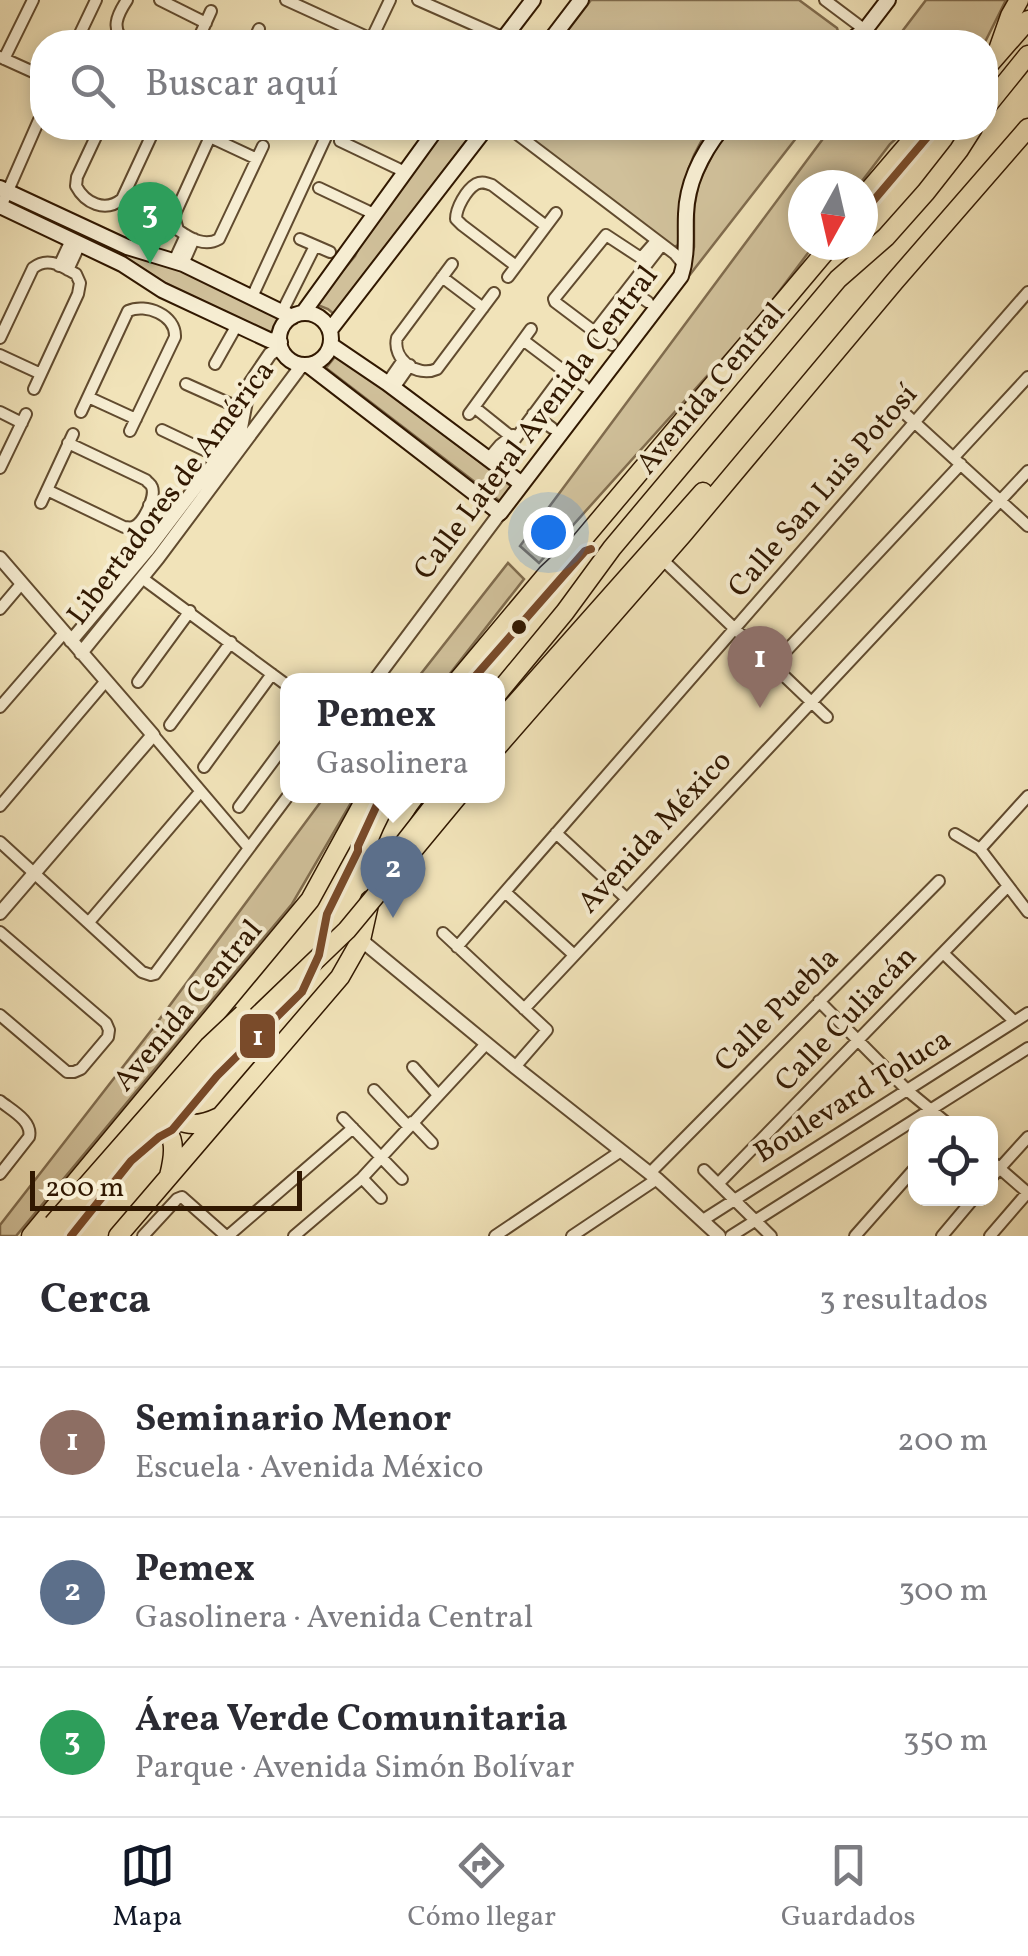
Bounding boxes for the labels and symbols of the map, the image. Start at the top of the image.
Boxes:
north arrow [788,170,878,260]
pin: 3 [118,182,182,264]
street label: Calle Lateral Avenida Central [404,257,669,589]
street label: Avenida Central [627,294,796,484]
street label: Libertadores de América [58,352,285,634]
street label: Calle San Luis Potosí [719,375,928,607]
your location [523,507,574,558]
unlabelled marker [509,617,529,637]
pin: 1 [728,626,792,708]
street label: Avenida México [569,741,742,923]
pin: 2 [360,836,426,918]
street label: Avenida Central [104,911,273,1101]
street label: Calle Culiacán [766,937,927,1102]
street label: Calle Puebla [706,939,849,1082]
line badge: 1 [238,1012,277,1060]
text: 1 [252,1018,264,1057]
street label: Boulevard Toluca [746,1019,960,1174]
scale bar [30,1166,302,1210]

